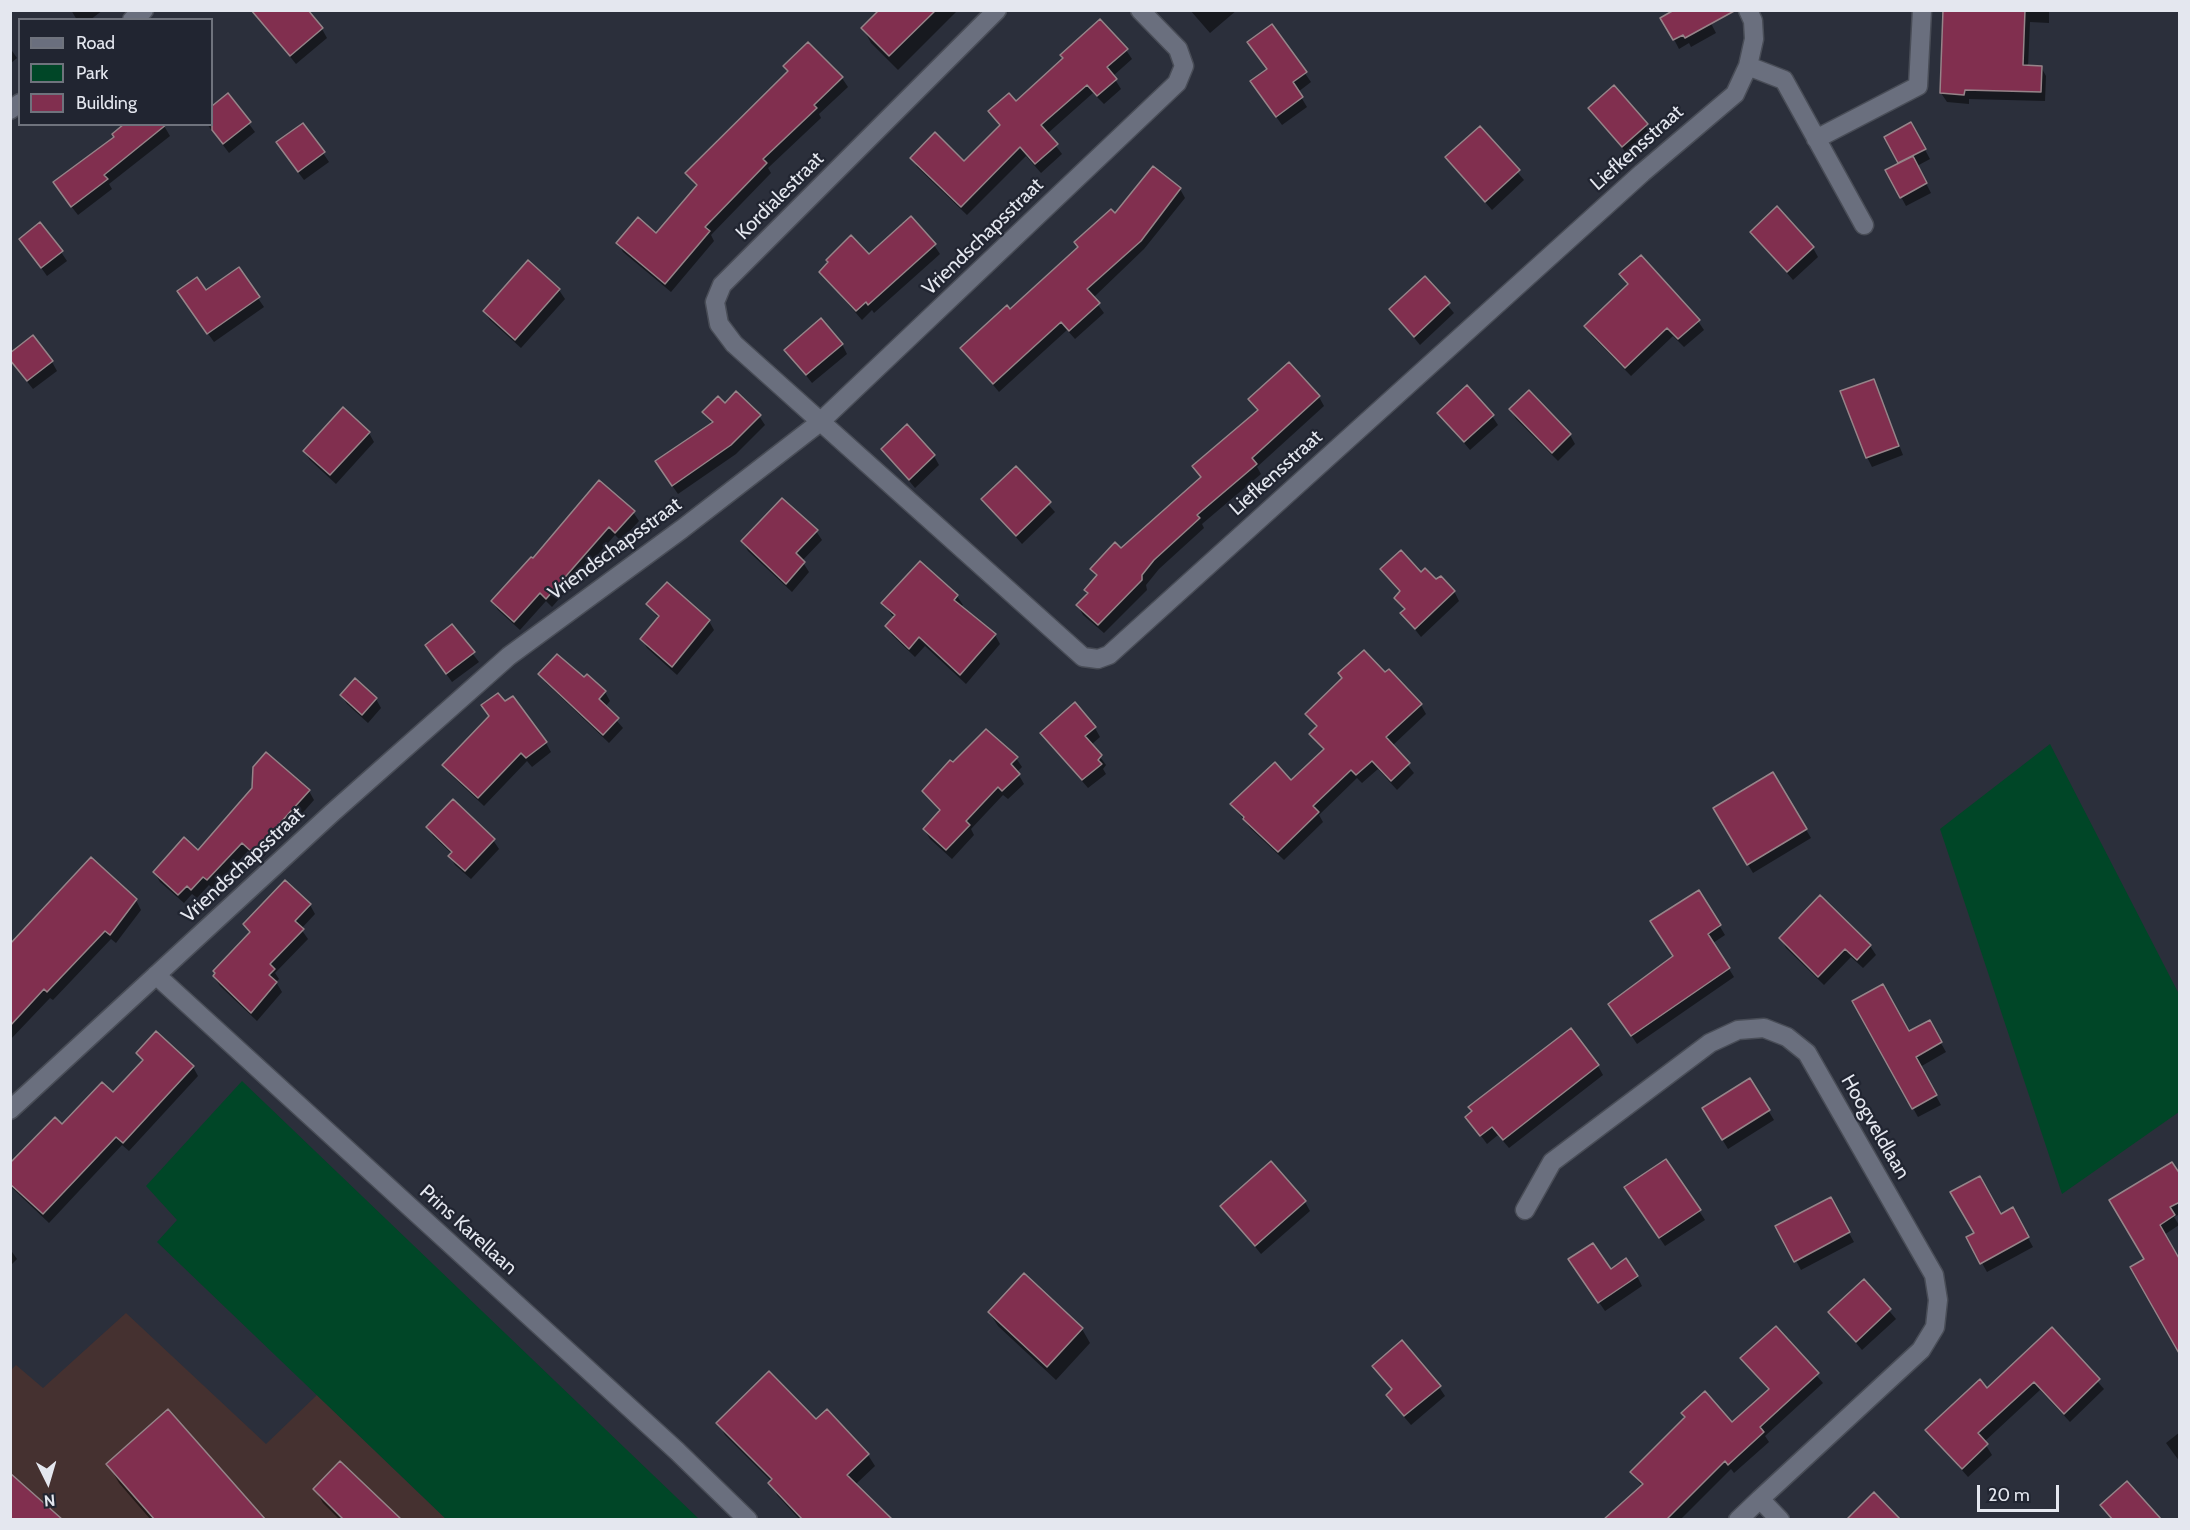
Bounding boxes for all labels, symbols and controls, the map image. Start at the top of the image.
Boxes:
legend [18,18,213,126]
text: Road [76,32,115,54]
text: Park [76,62,108,84]
text: Building [76,92,137,114]
street label: Liefkensstraat [1586,100,1688,196]
street label: Kordialestraat [731,147,829,245]
street label: Vriendschapsstraat [918,173,1048,301]
street label: Liefkensstraat [1225,425,1327,521]
street label: Vriendschapsstraat [544,493,686,605]
street label: Vriendschapsstraat [177,802,309,928]
street label: Hoogveldlaan [1835,1071,1915,1183]
street label: Prins Karellaan [414,1180,522,1280]
north arrow [18,1452,78,1512]
scale bar [1980,1473,2062,1511]
text: 20 m [1988,1484,2030,1506]
text: N [43,1490,56,1510]

